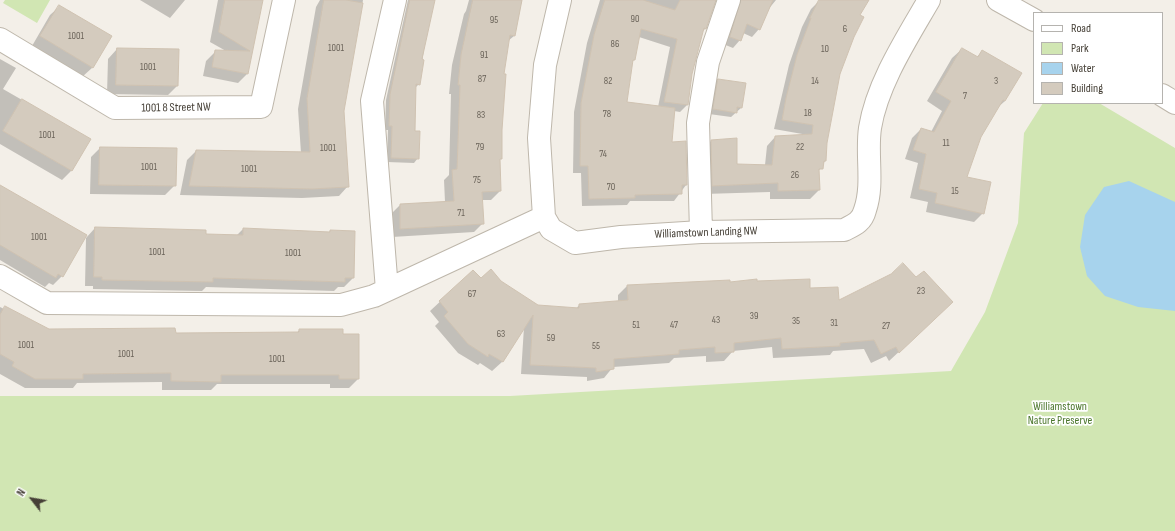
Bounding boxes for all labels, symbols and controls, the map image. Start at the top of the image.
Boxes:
legend [1033,12,1163,104]
house number: 90 [631,13,639,25]
house number: 95 [490,14,498,26]
text: Road [1071,21,1091,36]
house number: 6 [843,23,847,35]
house number: 1001 [68,30,84,42]
house number: 86 [611,38,619,50]
text: Park [1071,41,1089,56]
house number: 1001 [328,42,344,54]
house number: 10 [821,43,829,55]
house number: 91 [480,49,488,61]
house number: 1001 [140,61,156,73]
text: Water [1071,61,1095,76]
house number: 87 [478,73,486,85]
house number: 82 [604,75,612,87]
house number: 14 [811,75,819,87]
house number: 3 [994,75,998,87]
text: Building [1071,81,1103,96]
house number: 7 [963,90,967,102]
street label: 1001 8 Street NW [141,100,211,116]
house number: 18 [804,107,812,119]
house number: 78 [603,108,611,120]
house number: 83 [477,109,485,121]
house number: 1001 [39,129,55,141]
house number: 11 [943,137,949,149]
house number: 79 [476,141,484,153]
house number: 22 [796,141,804,153]
house number: 1001 [320,142,336,154]
house number: 74 [599,148,607,160]
house number: 1001 [141,161,157,173]
house number: 1001 [241,163,257,175]
house number: 26 [791,169,799,181]
house number: 75 [473,174,481,186]
house number: 70 [607,181,615,193]
house number: 15 [951,185,959,197]
house number: 71 [457,207,465,219]
street label: Williamstown Landing NW [654,224,758,242]
house number: 1001 [31,231,47,243]
house number: 1001 [149,246,165,258]
house number: 1001 [285,247,301,259]
house number: 23 [917,285,925,297]
house number: 67 [468,288,476,300]
house number: 39 [750,310,758,322]
house number: 43 [712,314,720,326]
house number: 35 [792,315,800,327]
house number: 31 [830,317,838,329]
house number: 51 [632,319,640,331]
house number: 47 [670,319,678,331]
house number: 27 [882,320,890,332]
house number: 63 [497,328,505,340]
house number: 59 [547,332,555,344]
house number: 1001 [18,339,34,351]
house number: 55 [592,340,600,352]
house number: 1001 [118,348,134,360]
house number: 1001 [269,353,285,365]
park label: Williamstown Nature Preserve [1028,400,1092,428]
north arrow [12,479,52,519]
text: N [14,487,28,498]

